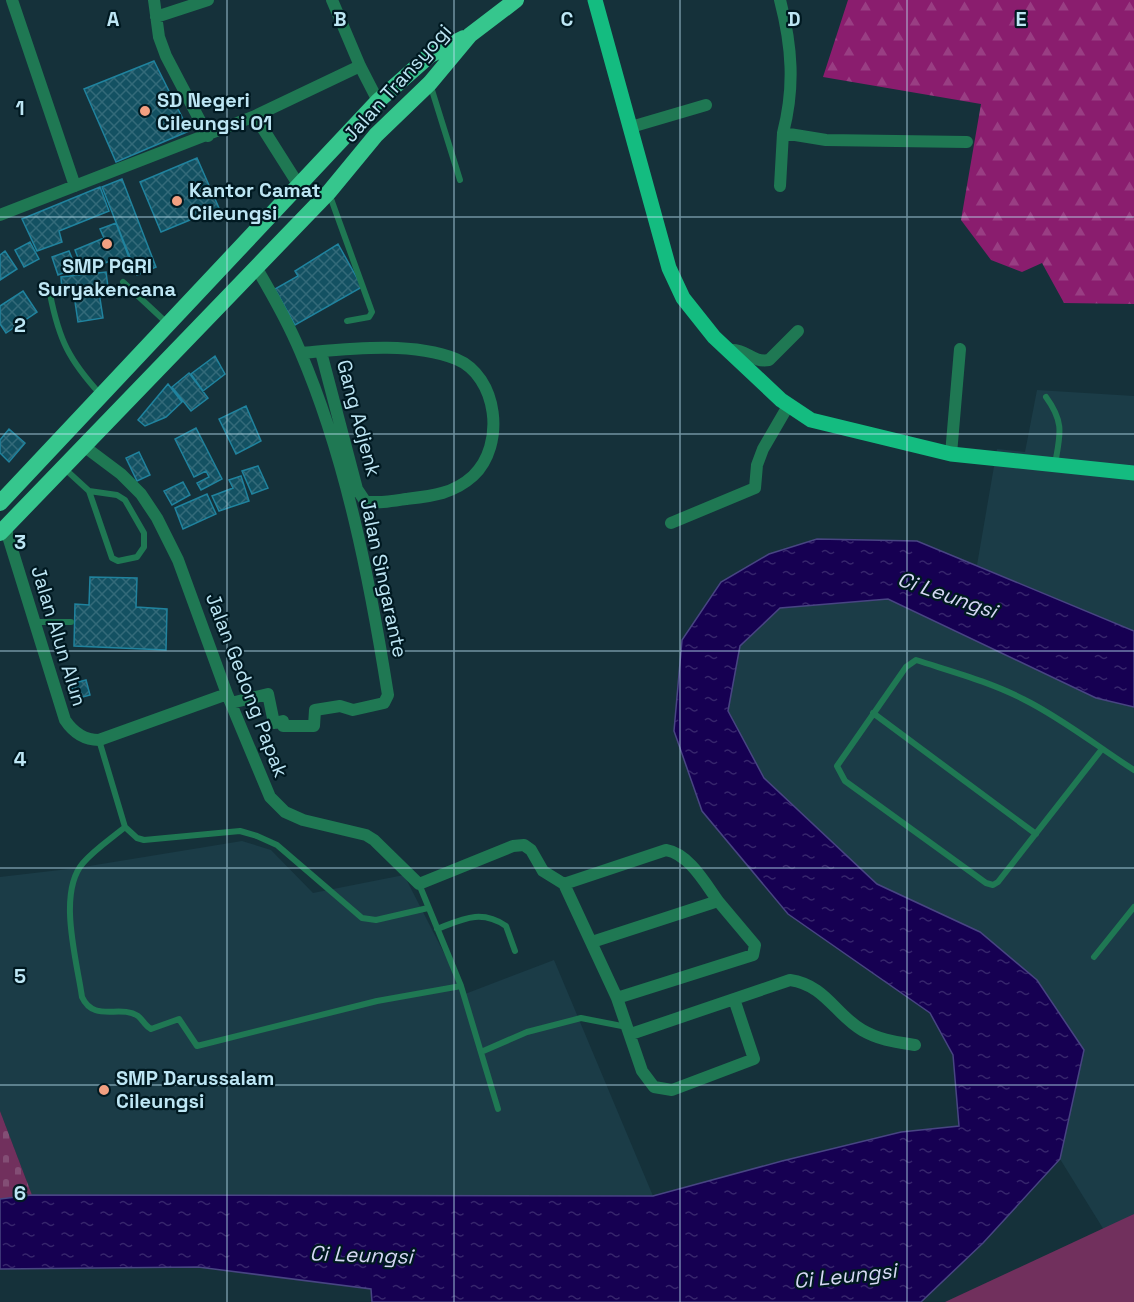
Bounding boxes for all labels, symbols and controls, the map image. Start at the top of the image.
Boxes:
text: A [107,6,120,32]
text: B [333,6,347,32]
text: C [561,6,574,32]
text: D [787,6,801,32]
text: E [1015,6,1027,32]
street label: Jalan Transyogi [337,18,457,148]
place label: SD Negeri Cileungsi 01 [157,87,272,136]
text: 1 [15,95,25,121]
marker: SD Negeri Cileungsi 01 [138,104,152,118]
place label: Kantor Camat Cileungsi [189,177,321,226]
marker: Kantor Camat Cileungsi [170,194,184,208]
marker: SMP PGRI Suryakencana [100,237,114,251]
place label: SMP PGRI Suryakencana [38,253,176,302]
text: 2 [14,312,26,338]
street label: Gang Adjenk [331,357,387,480]
street label: Jalan Singarante [354,496,414,660]
text: 3 [14,529,26,555]
street label: Jalan Alun Alun [25,563,93,709]
water label: Ci Leungsi [894,565,1003,625]
street label: Jalan Gedong Papak [200,589,294,781]
text: 4 [14,746,27,772]
text: 5 [14,963,26,989]
place label: SMP Darussalam Cileungsi [116,1065,274,1114]
marker: SMP Darussalam Cileungsi [97,1083,111,1097]
text: 6 [14,1180,26,1206]
water label: Ci Leungsi [309,1239,416,1270]
water label: Ci Leungsi [792,1256,901,1294]

